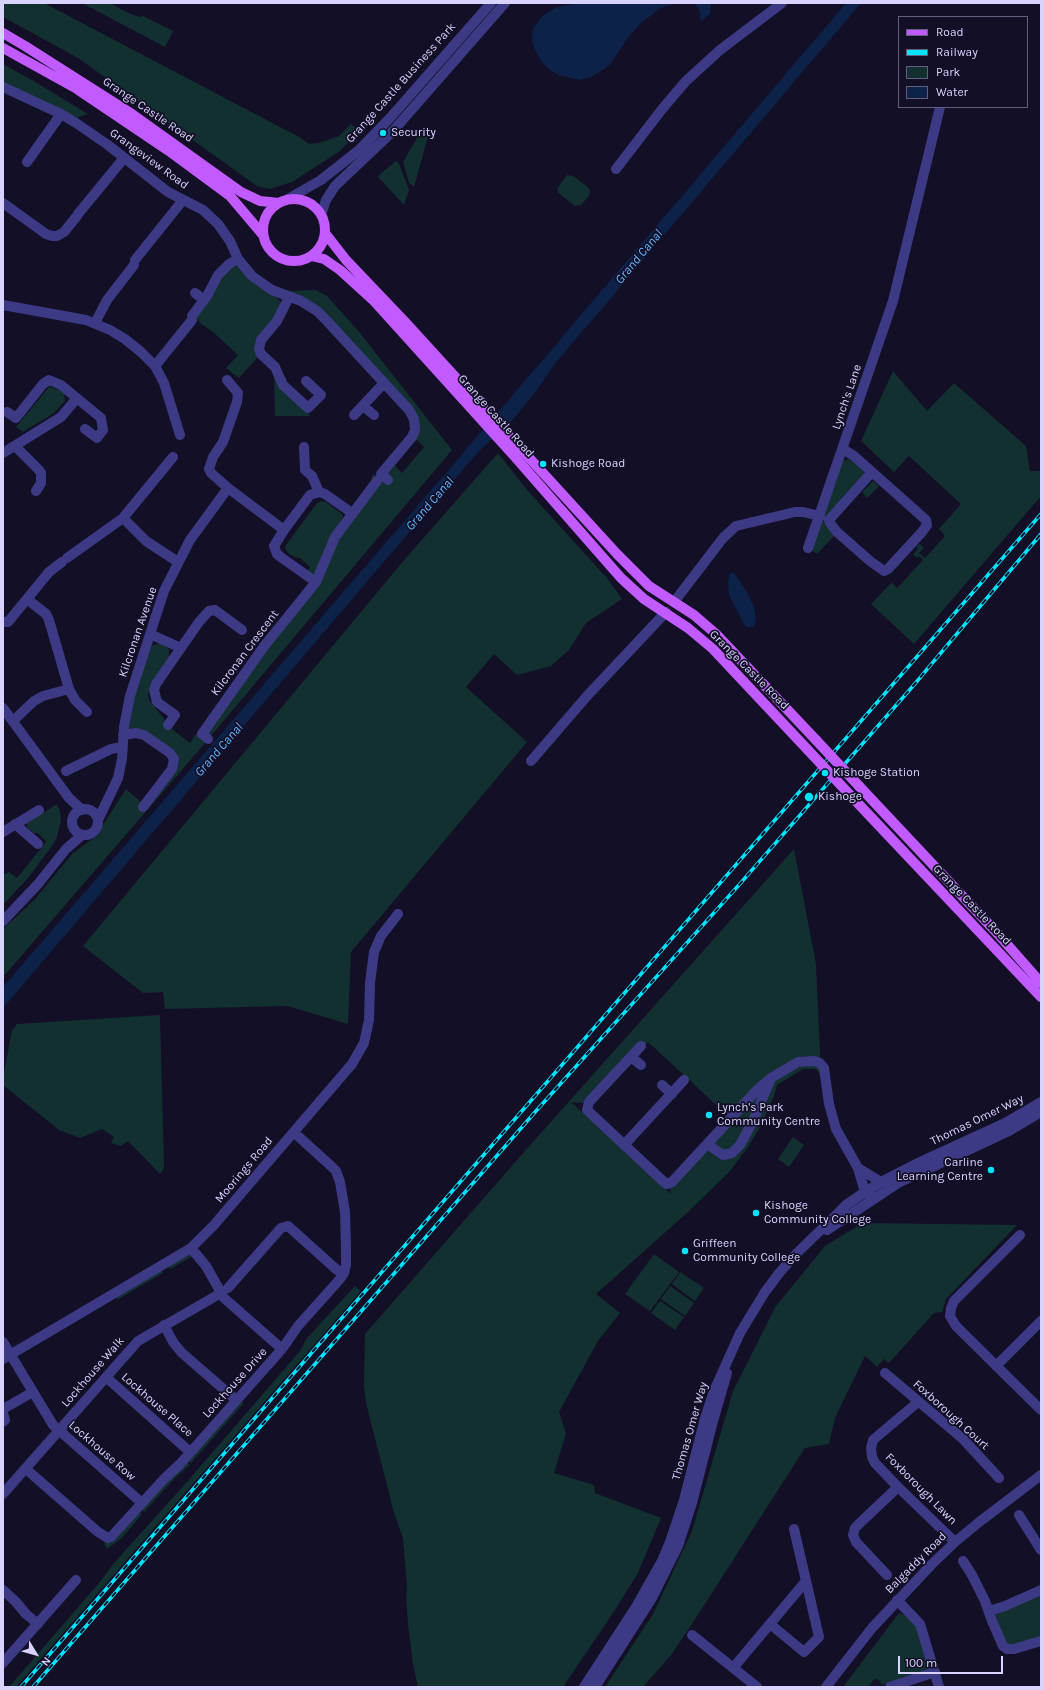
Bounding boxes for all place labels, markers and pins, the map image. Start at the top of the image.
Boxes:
place label: Security [391,126,436,140]
marker: Security [378,128,388,138]
place label: Kishoge Road [551,457,625,471]
marker: Kishoge Road [538,459,548,469]
place label: Kishoge Station [833,766,920,780]
marker: Kishoge Station [820,768,830,778]
place label: Kishoge [818,790,862,804]
marker: Kishoge [803,791,815,803]
place label: Lynch's Park Community Centre [717,1101,820,1129]
marker: Lynch's Park Community Centre [704,1110,714,1120]
place label: Carline Learning Centre [897,1156,983,1184]
marker: Carline Learning Centre [986,1165,996,1175]
place label: Kishoge Community College [764,1199,871,1227]
marker: Kishoge Community College [751,1208,761,1218]
place label: Griffeen Community College [693,1237,800,1265]
marker: Griffeen Community College [680,1246,690,1256]

